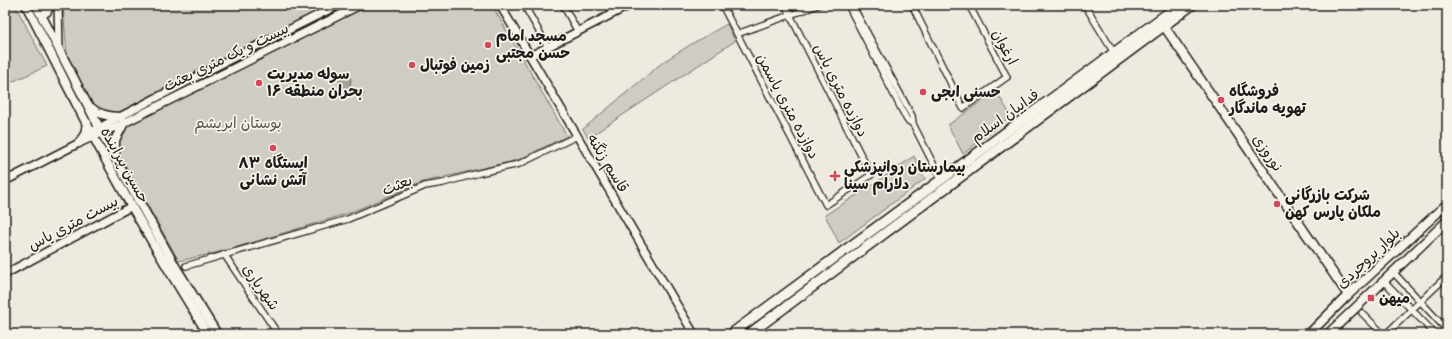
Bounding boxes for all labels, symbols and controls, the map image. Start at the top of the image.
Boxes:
street label: بیست و یک متری بعثت [159,15,293,99]
place label: مسجد امام حسن مجتبی [496,23,570,66]
street label: ارغوان [985,24,1025,70]
street label: دوازده متری یاس [806,38,876,142]
marker: مسجد امام حسن مجتبی [483,40,493,50]
street label: دوازده متری یاسمن [749,48,827,164]
place label: زمین فوتبال [420,52,490,78]
marker: زمین فوتبال [407,60,417,70]
place label: سوله مدیریت بحران منطقه ۱۶ [267,61,362,104]
marker: سوله مدیریت بحران منطقه ۱۶ [254,78,264,88]
place label: فروشگاه تهویه ماندگار [1228,78,1307,121]
place label: حسنی ابجی [931,79,1001,105]
street label: فداییان اسلام [965,82,1045,150]
marker: حسنی ابجی [918,87,928,97]
marker: فروشگاه تهویه ماندگار [1216,95,1226,105]
park label: بوستان ابریشم [194,110,282,136]
street label: حسین پیراینده [93,122,157,208]
street label: قاسم زنگنه [580,128,636,198]
street label: نوروزی [1245,128,1291,178]
marker: ایستگاه ۸۳ آتش نشانی [268,143,278,153]
place label: ایستگاه ۸۳ آتش نشانی [238,150,308,193]
place label: بیمارستان روانپزشکی دلارام سینا [844,154,966,197]
street label: بعثت [378,167,416,203]
marker: بیمارستان روانپزشکی دلارام سینا [829,170,841,182]
place label: شرکت بازرگانی ملکان پارس کهن [1285,182,1381,225]
street label: بیست متری یاس [23,188,123,258]
marker: شرکت بازرگانی ملکان پارس کهن [1272,199,1282,209]
street label: بلوار بروجردی [1330,221,1406,295]
street label: شهریاری [235,258,287,316]
place label: میهن [1379,285,1410,311]
marker: میهن [1366,293,1376,303]

